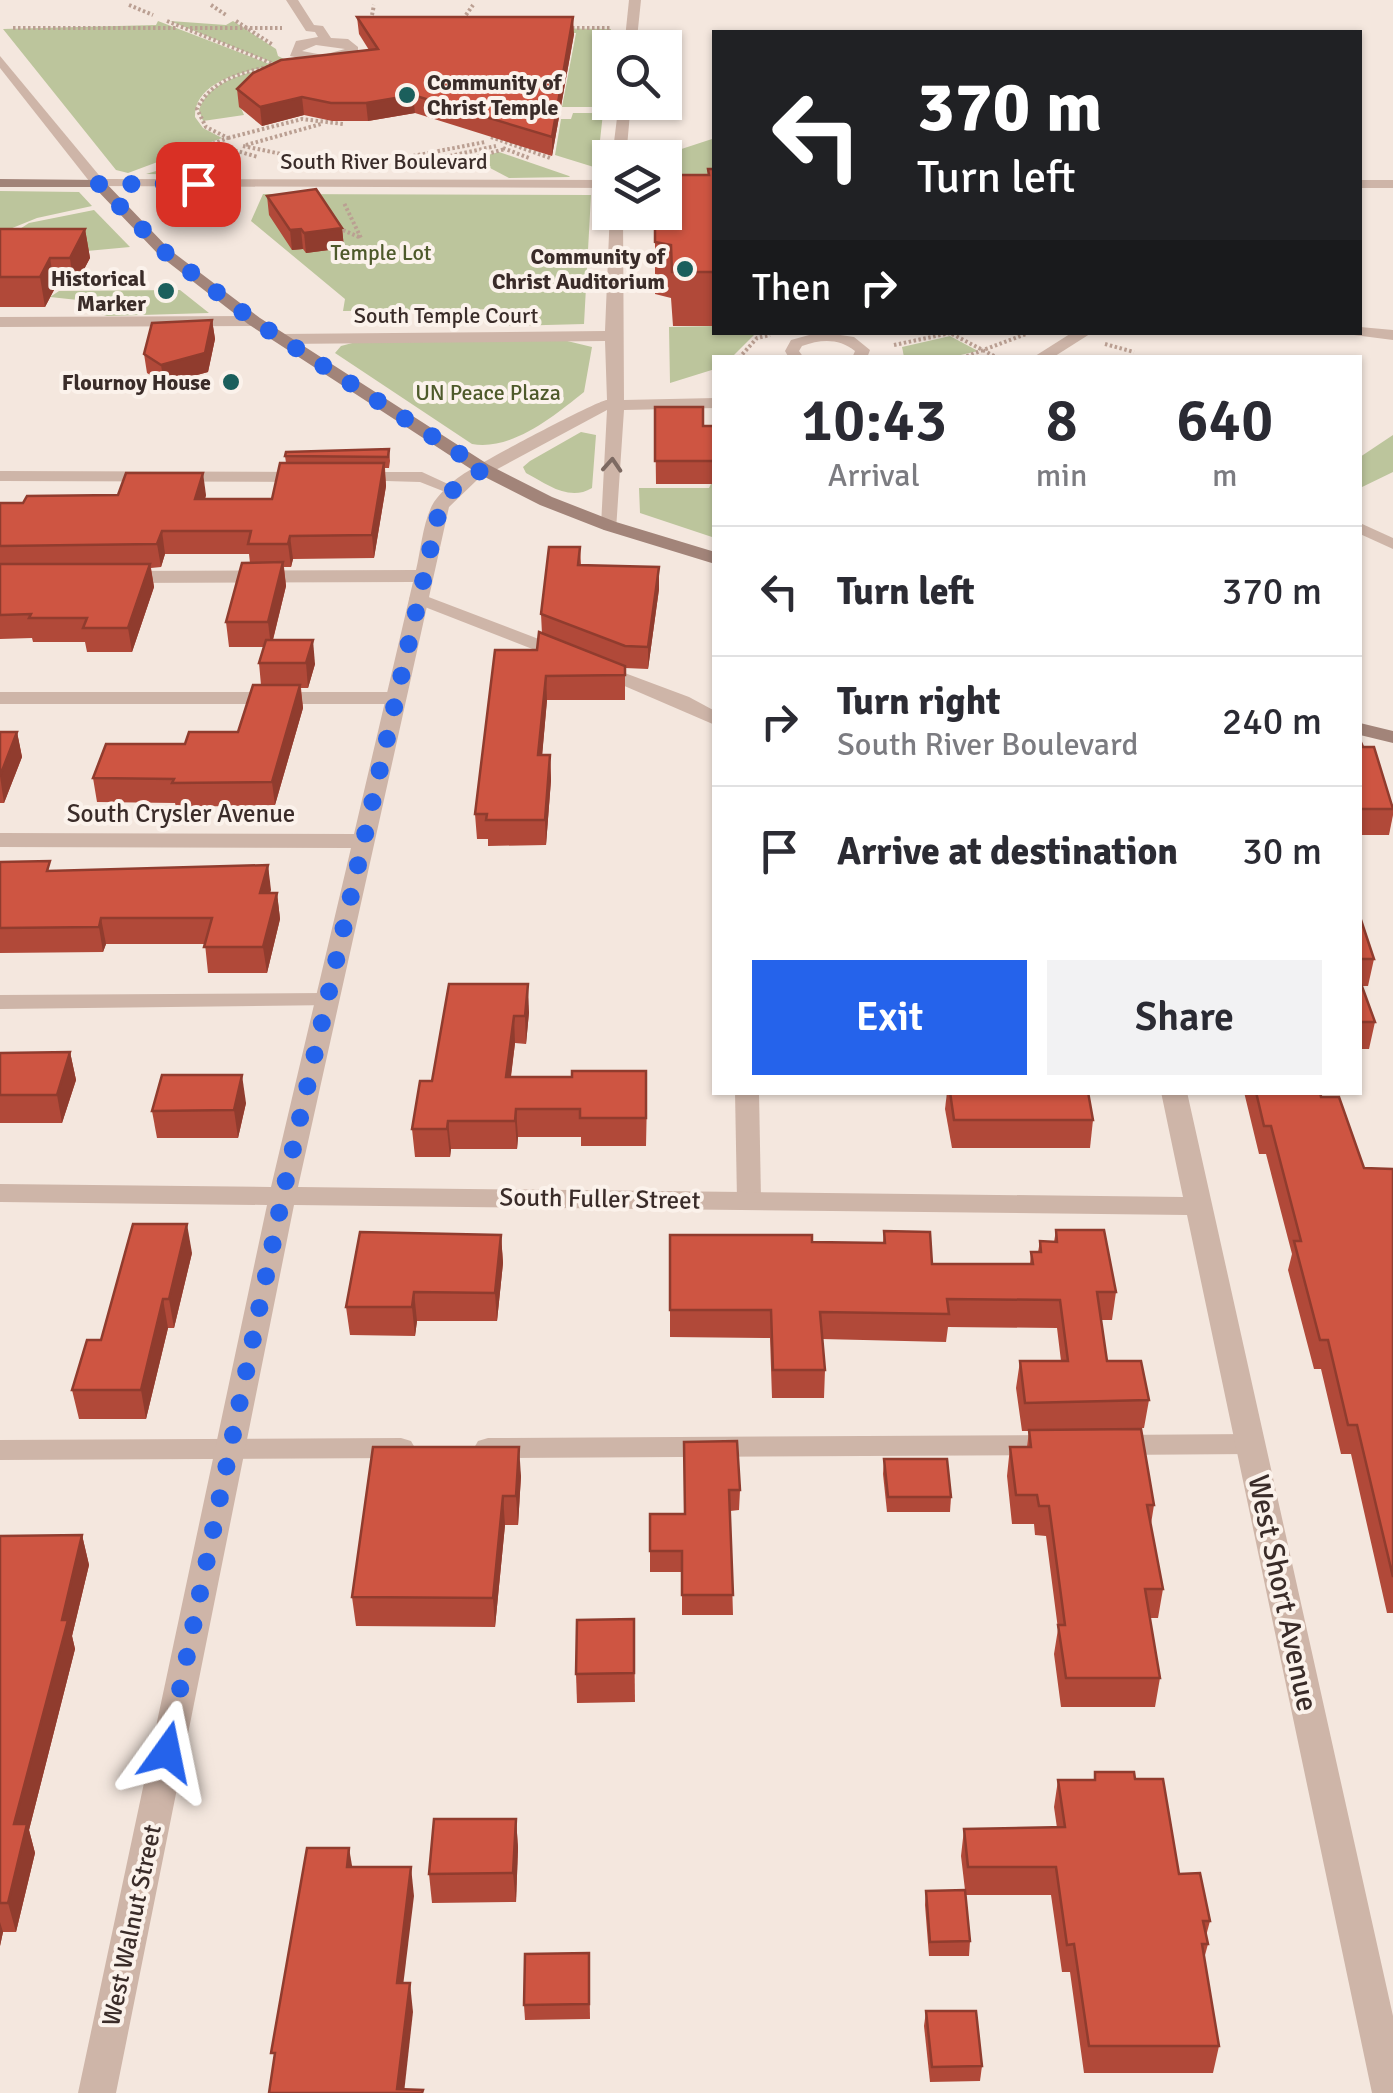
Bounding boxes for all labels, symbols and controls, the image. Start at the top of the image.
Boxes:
map controls [592,30,682,230]
button: search [592,30,682,120]
text: 370 m [917,64,1102,150]
place label: Community of Christ Temple [427,69,563,121]
icon: left [752,70,882,200]
marker: Community of Christ Temple [396,84,418,106]
button: layers [592,140,682,230]
pin [156,142,241,227]
street label: South River Boulevard [280,148,488,175]
text: Turn left [917,150,1076,205]
icon: arrive [171,157,226,212]
park label: Temple Lot [330,239,432,266]
place label: Community of Christ Auditorium [492,243,666,295]
marker: Community of Christ Auditorium [674,258,696,280]
icon: right [851,260,906,315]
text: Then [752,264,831,311]
place label: Historical Marker [51,265,146,317]
marker: Historical Marker [155,280,177,302]
street label: South Temple Court [354,302,538,329]
place label: Flournoy House [62,369,211,396]
marker: Flournoy House [220,371,242,393]
park label: UN Peace Plaza [415,379,561,406]
text: 10:43 [801,384,947,458]
text: 8 [1045,384,1078,458]
text: 640 [1176,384,1273,458]
one-way arrow [601,456,622,472]
text: Arrival [828,456,920,495]
text: min [1036,456,1087,495]
text: m [1212,456,1238,495]
icon: left [752,564,807,619]
text: Turn left [837,568,975,615]
text: 370 m [1222,568,1322,615]
text: Turn right [837,678,1001,725]
icon: right [752,694,807,749]
text: 240 m [1222,698,1322,745]
text: South River Boulevard [837,725,1139,764]
street label: South Crysler Avenue [67,798,295,829]
icon: arrive [752,824,807,879]
text: Arrive at destination [837,828,1178,875]
text: 30 m [1242,828,1322,875]
button: Exit [752,960,1027,1075]
button: Share [1047,960,1322,1075]
street label: South Fuller Street [499,1181,701,1216]
street label: West Short Avenue [1239,1472,1326,1715]
position arrow [115,1700,219,1804]
street label: West Walnut Street [95,1821,168,2029]

